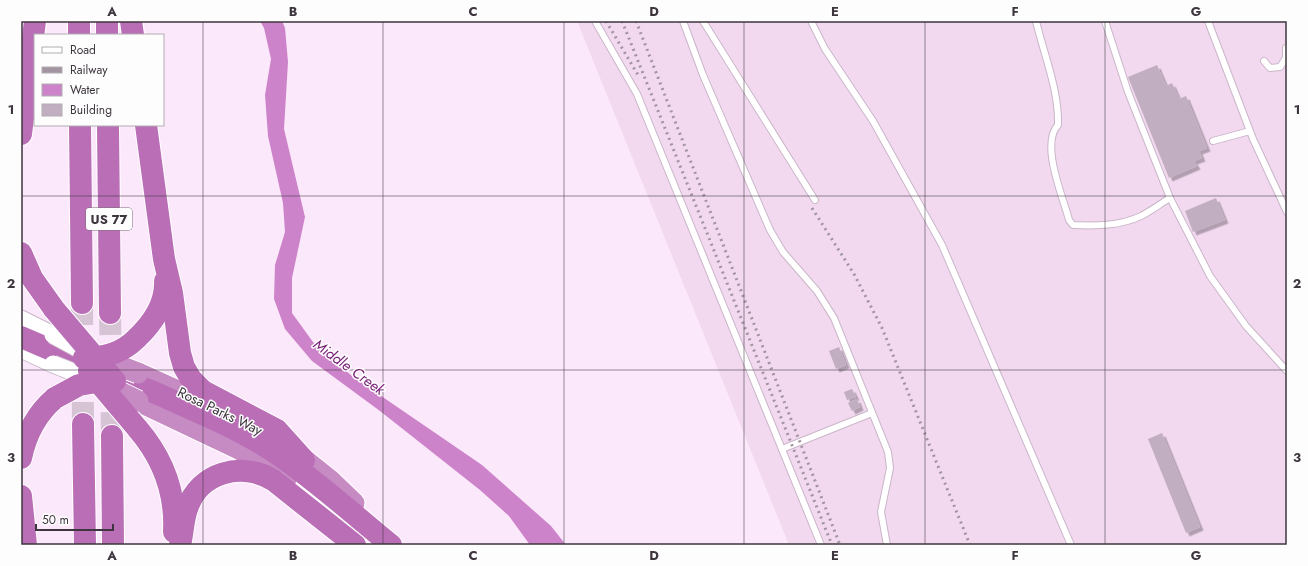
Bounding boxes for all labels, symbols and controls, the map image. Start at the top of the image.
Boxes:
text: A [106,2,117,21]
text: B [289,2,298,21]
text: C [468,2,478,21]
text: D [649,2,659,21]
text: E [831,2,839,21]
text: F [1011,2,1019,21]
text: G [1191,2,1202,21]
legend [34,34,164,126]
text: Road [70,41,96,59]
text: Railway [70,61,108,79]
text: Water [70,81,101,99]
text: 1 [8,100,14,119]
text: 1 [1294,100,1300,119]
text: Building [70,101,112,119]
road number: US 77 [86,208,132,230]
text: 2 [7,274,15,293]
text: 2 [1293,274,1301,293]
water label: Middle Creek [309,334,390,401]
street label: Rosa Parks Way [174,382,267,441]
text: 3 [7,448,15,467]
text: 3 [1293,448,1301,467]
scale bar [36,506,113,532]
text: 50 m [42,511,69,529]
text: A [106,546,117,565]
text: B [289,546,298,565]
text: C [468,546,478,565]
text: D [649,546,659,565]
text: E [831,546,839,565]
text: F [1011,546,1019,565]
text: G [1191,546,1202,565]

